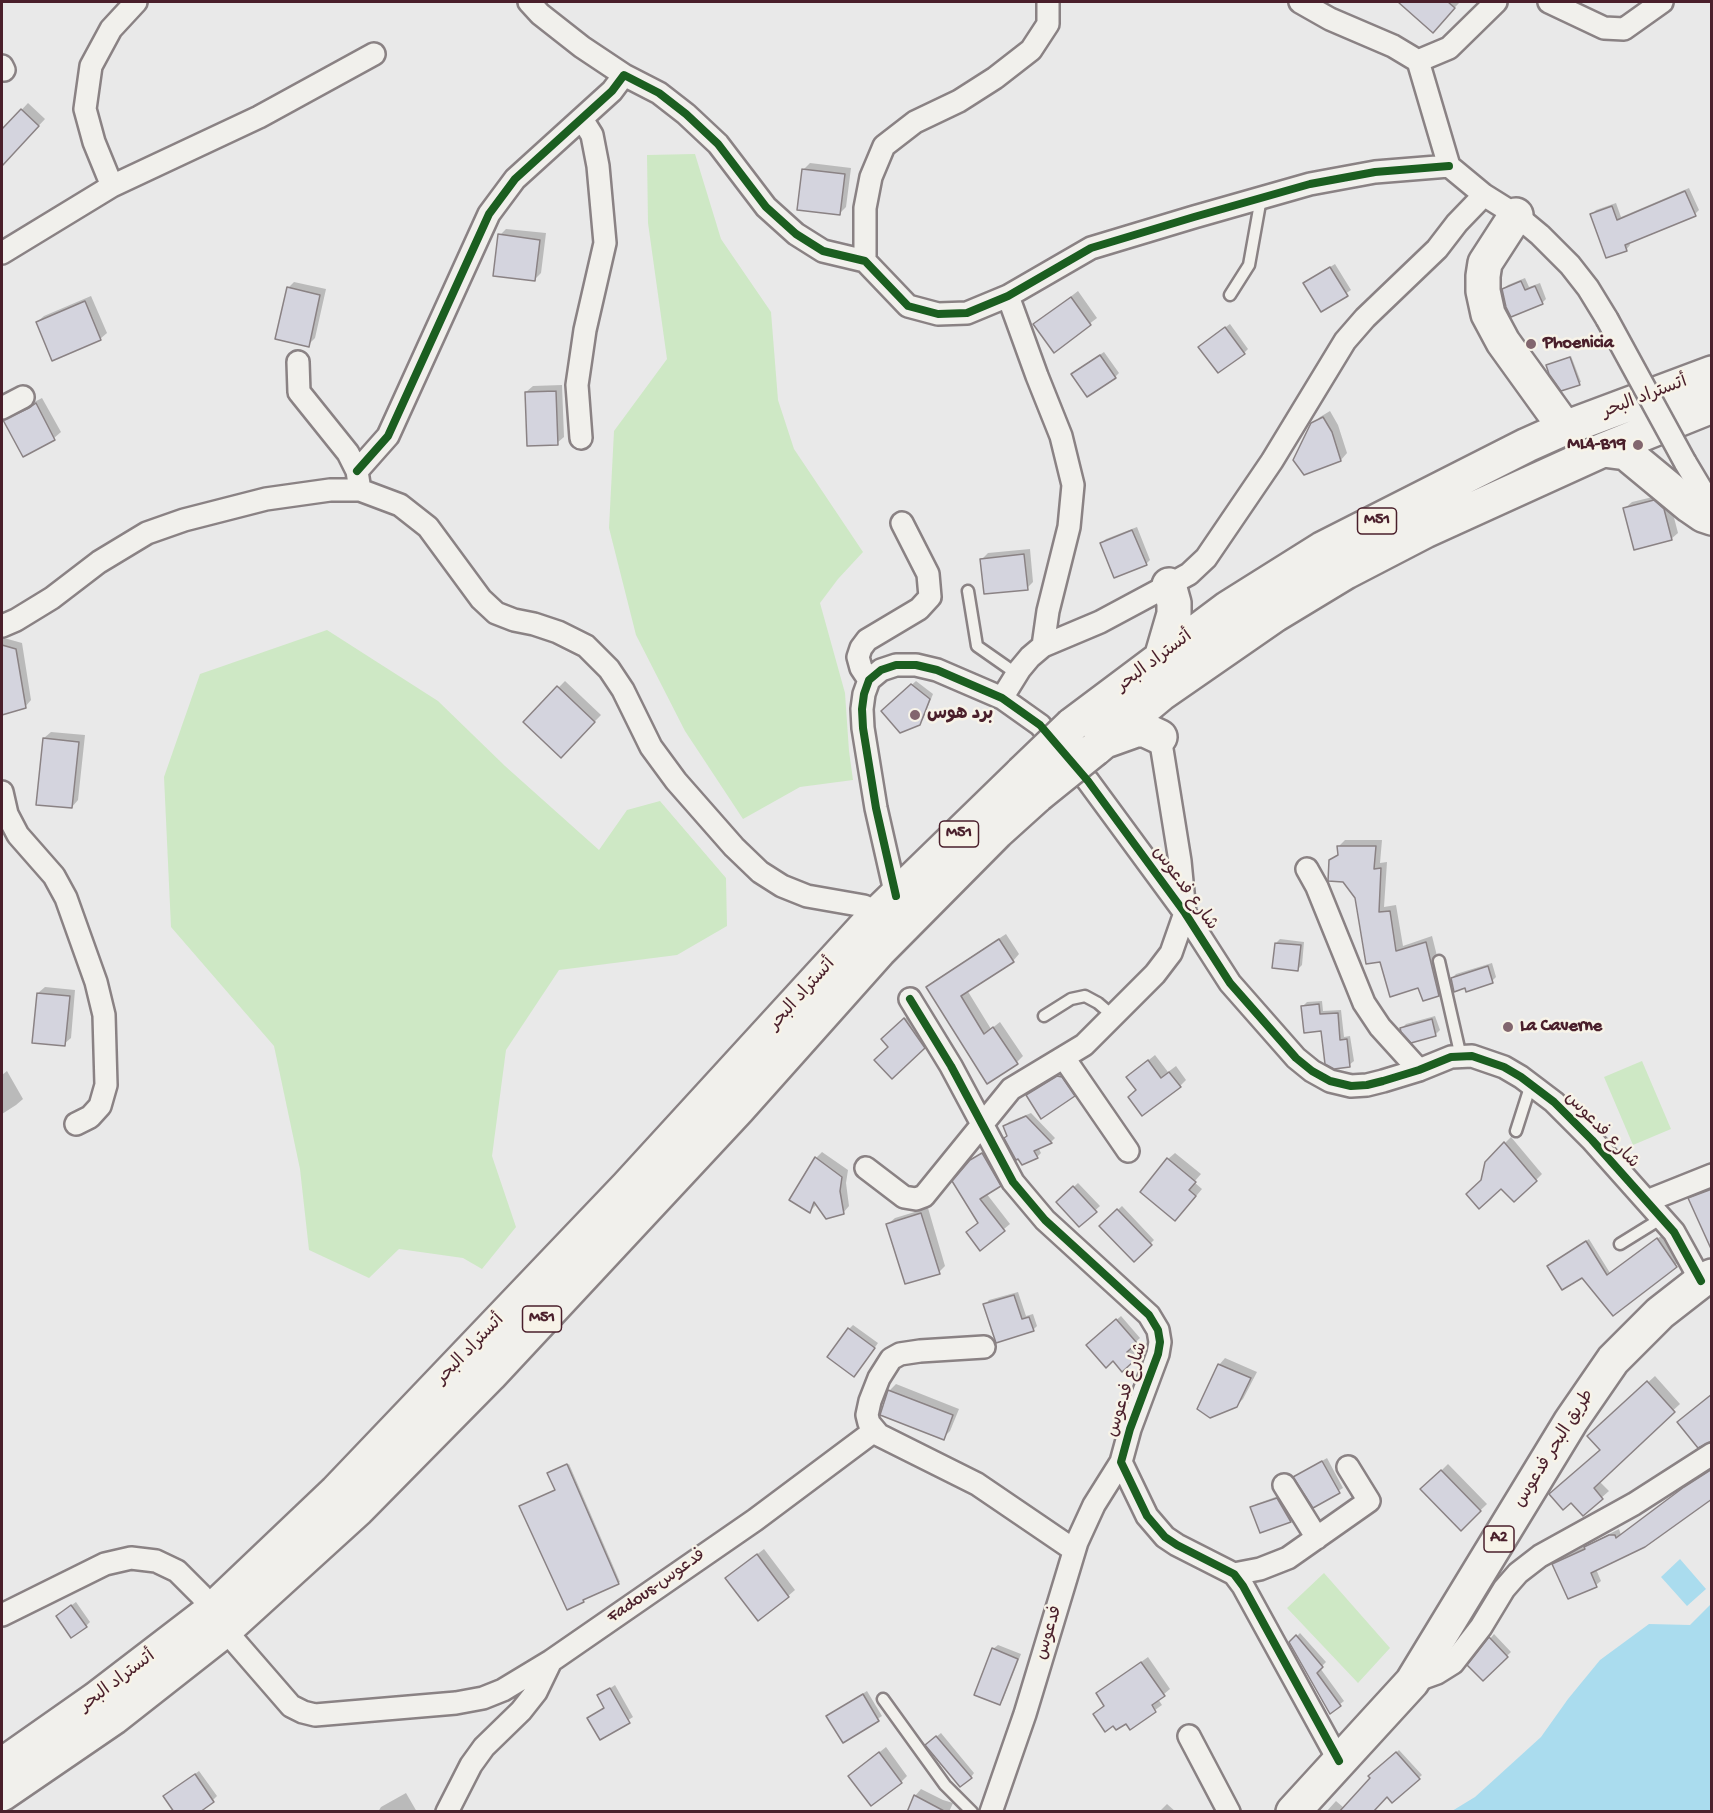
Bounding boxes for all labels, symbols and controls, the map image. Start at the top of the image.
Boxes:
place label: Phoenicia [1543,333,1614,355]
marker: Phoenicia [1524,337,1538,351]
street label: أتستراد البحر [1599,372,1691,424]
place label: ML4-B19 [1567,434,1626,456]
marker: ML4-B19 [1631,438,1645,452]
road number: M51 [1358,508,1396,534]
street label: أتستراد البحر [1113,626,1197,698]
place label: برد هوس [927,704,993,726]
marker: برد هوس [908,708,922,722]
road number: M51 [940,821,978,847]
street label: شارع فدعوس [1146,843,1222,935]
street label: أتستراد البحر [765,954,841,1036]
place label: La Caverne [1520,1016,1602,1038]
marker: La Caverne [1501,1020,1515,1034]
street label: شارع فدعوس [1559,1088,1643,1174]
road number: M51 [522,1306,562,1332]
street label: أتستراد البحر [432,1310,510,1390]
street label: شارع فدعوس [1103,1340,1153,1440]
street label: طريق البحر فدعوس [1510,1386,1600,1512]
road number: A2 [1484,1526,1514,1552]
street label: Fadous-فدعوس [604,1545,710,1629]
street label: فدعوس [1032,1603,1068,1663]
street label: أتستراد البحر [76,1646,160,1718]

